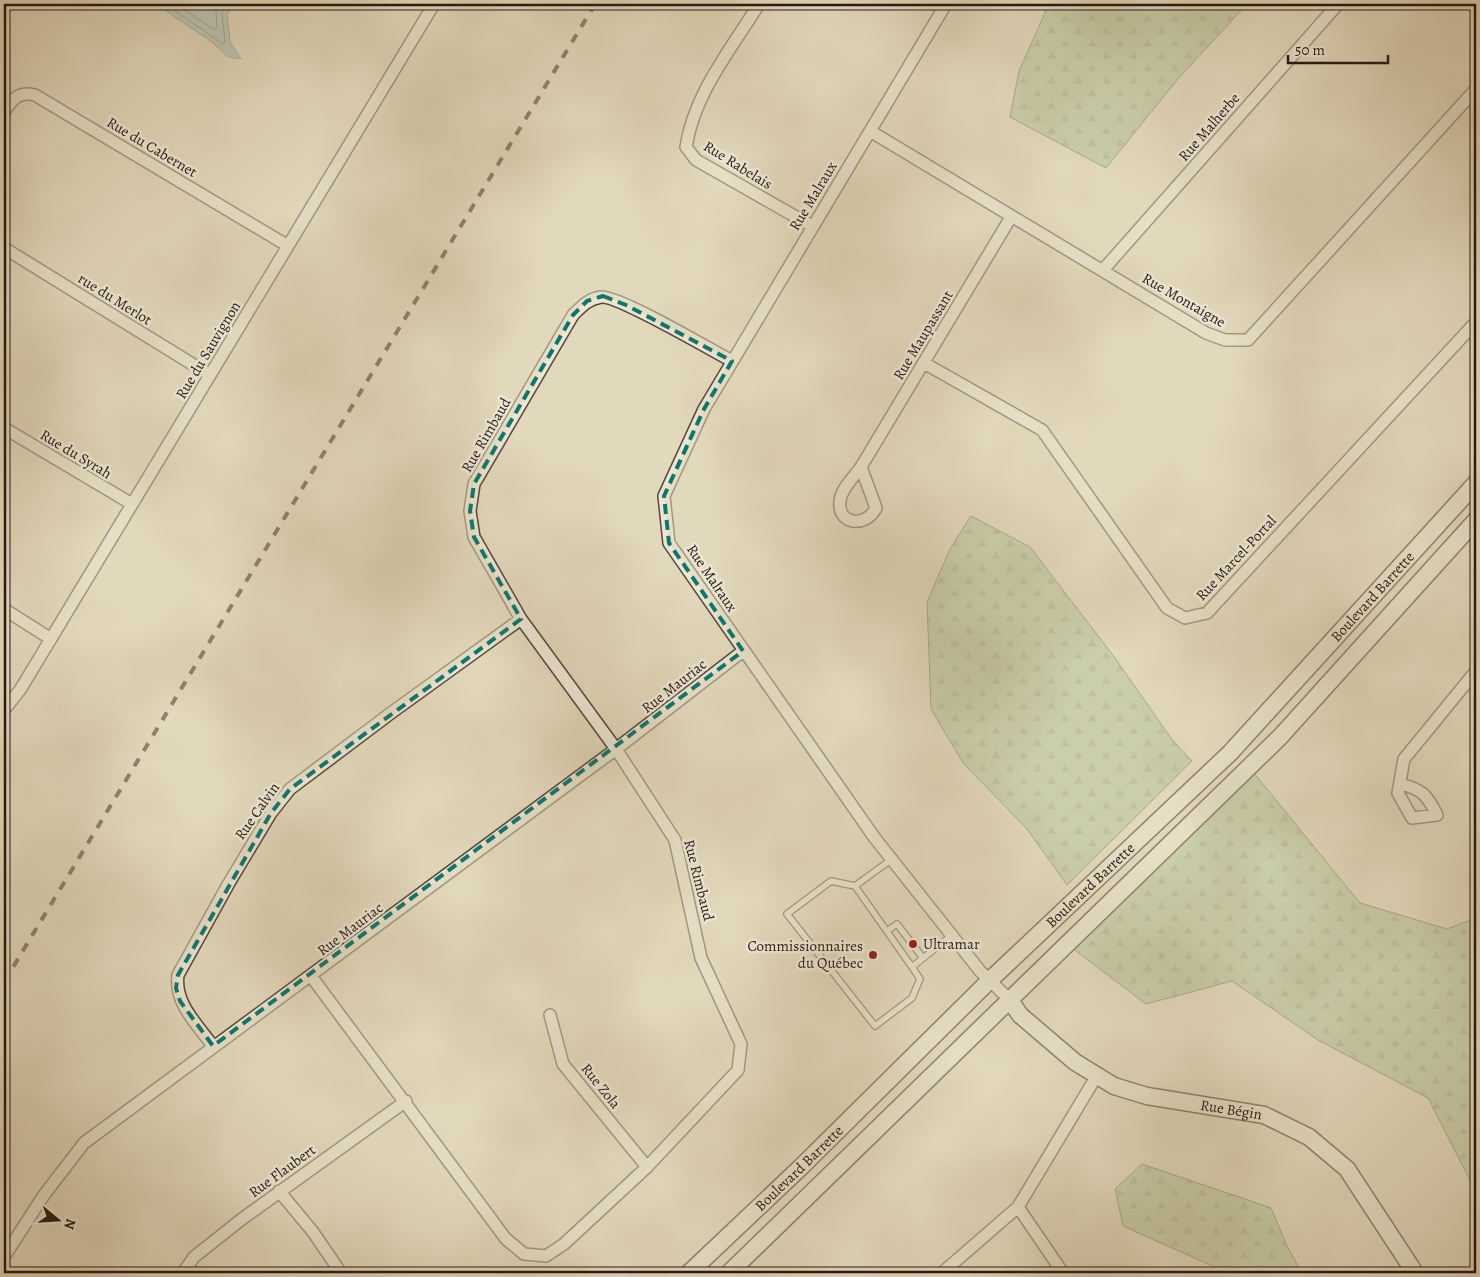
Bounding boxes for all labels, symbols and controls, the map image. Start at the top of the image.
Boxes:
scale bar [1288,32,1388,64]
text: 50 m [1295,40,1325,60]
street label: Rue Malherbe [1174,88,1244,165]
street label: Rue du Cabernet [103,112,201,182]
street label: Rue Rabelais [700,136,776,194]
street label: Rue Malraux [784,158,842,234]
street label: rue du Merlot [74,268,156,330]
street label: Rue Montaigne [1139,268,1230,332]
street label: Rue Maupassant [888,286,958,384]
street label: Rue du Sauvignon [171,297,245,403]
street label: Rue Rimbaud [457,393,516,476]
street label: Rue du Syrah [36,425,116,483]
street label: Rue Marcel-Portal [1191,511,1281,605]
street label: Rue Malraux [682,540,742,616]
street label: Boulevard Barrette [1326,547,1419,646]
street label: Rue Mauriac [637,654,711,718]
street label: Rue Calvin [230,778,284,844]
street label: Rue Rimbaud [679,837,719,924]
street label: Boulevard Barrette [1041,838,1139,932]
street label: Rue Mauriac [313,898,387,960]
place label: Ultramar [923,934,980,954]
place label: Commissionnaires du Québec [747,936,863,973]
marker: Ultramar [907,938,919,950]
marker: Commissionnaires du Québec [867,949,879,961]
street label: Rue Zola [577,1059,625,1113]
street label: Rue Bégin [1199,1095,1263,1125]
street label: Boulevard Barrette [751,1121,848,1216]
street label: Rue Flaubert [245,1140,319,1202]
north arrow [32,1194,82,1244]
text: N [59,1216,80,1232]

